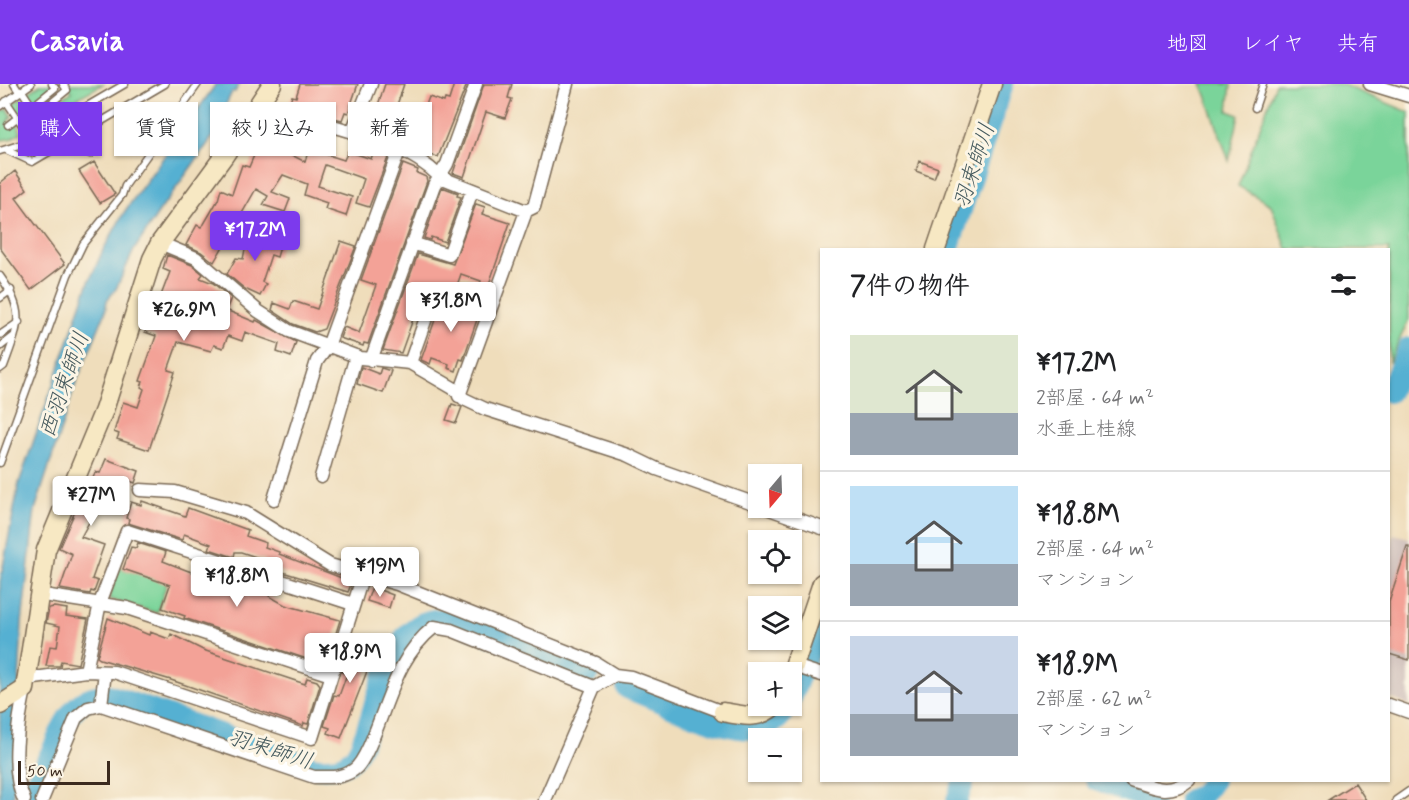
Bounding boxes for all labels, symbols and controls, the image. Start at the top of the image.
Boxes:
text: Casavia [30,24,124,61]
text: 地図 [1167,30,1209,58]
text: レイヤ [1242,30,1304,58]
text: 共有 [1337,30,1379,58]
chip: 購入 [18,102,102,156]
chip: 賃貸 [114,102,198,156]
chip: 絞り込み [210,102,336,156]
chip: 新着 [348,102,432,156]
water label: 羽束師川 [948,120,1002,212]
pin: ¥17.2M [206,211,304,262]
text: ¥17.2M [224,217,286,244]
icon: filters [1327,268,1360,301]
text: 7件の物件 [850,270,970,304]
pin: ¥31.8M [402,282,500,333]
text: ¥31.8M [420,288,482,315]
pin: ¥26.9M [135,291,233,342]
text: ¥26.9M [152,297,216,324]
water label: 西羽束師川 [34,328,96,442]
text: ¥17.2M [1036,347,1117,381]
icon: home [898,359,970,431]
text: 2部屋 · 64 m² [1036,385,1154,412]
text: 水垂上桂線 [1036,416,1136,443]
north arrow [748,464,802,518]
map controls [748,464,802,782]
pin: ¥27M [55,476,127,527]
text: ¥27M [67,482,115,509]
text: ¥18.8M [1036,498,1120,532]
icon: home [898,510,970,582]
button: locate [748,530,802,584]
text: 2部屋 · 64 m² [1036,536,1154,563]
pin: ¥19M [344,547,416,598]
text: ¥19M [355,553,405,580]
pin: ¥18.8M [188,557,286,608]
text: ¥18.8M [205,563,269,590]
text: マンション [1036,567,1135,594]
button: layers [748,596,802,650]
pin: ¥18.9M [301,633,399,684]
text: ¥18.9M [319,639,381,666]
text: ¥18.9M [1036,648,1118,682]
icon: home [898,660,970,732]
button: + [748,662,802,716]
text: 2部屋 · 62 m² [1036,686,1152,713]
text: マンション [1036,717,1135,744]
water label: 羽束師川 [224,724,316,776]
button: − [748,728,802,782]
scale bar [18,758,110,786]
text: 50 m [27,761,63,782]

